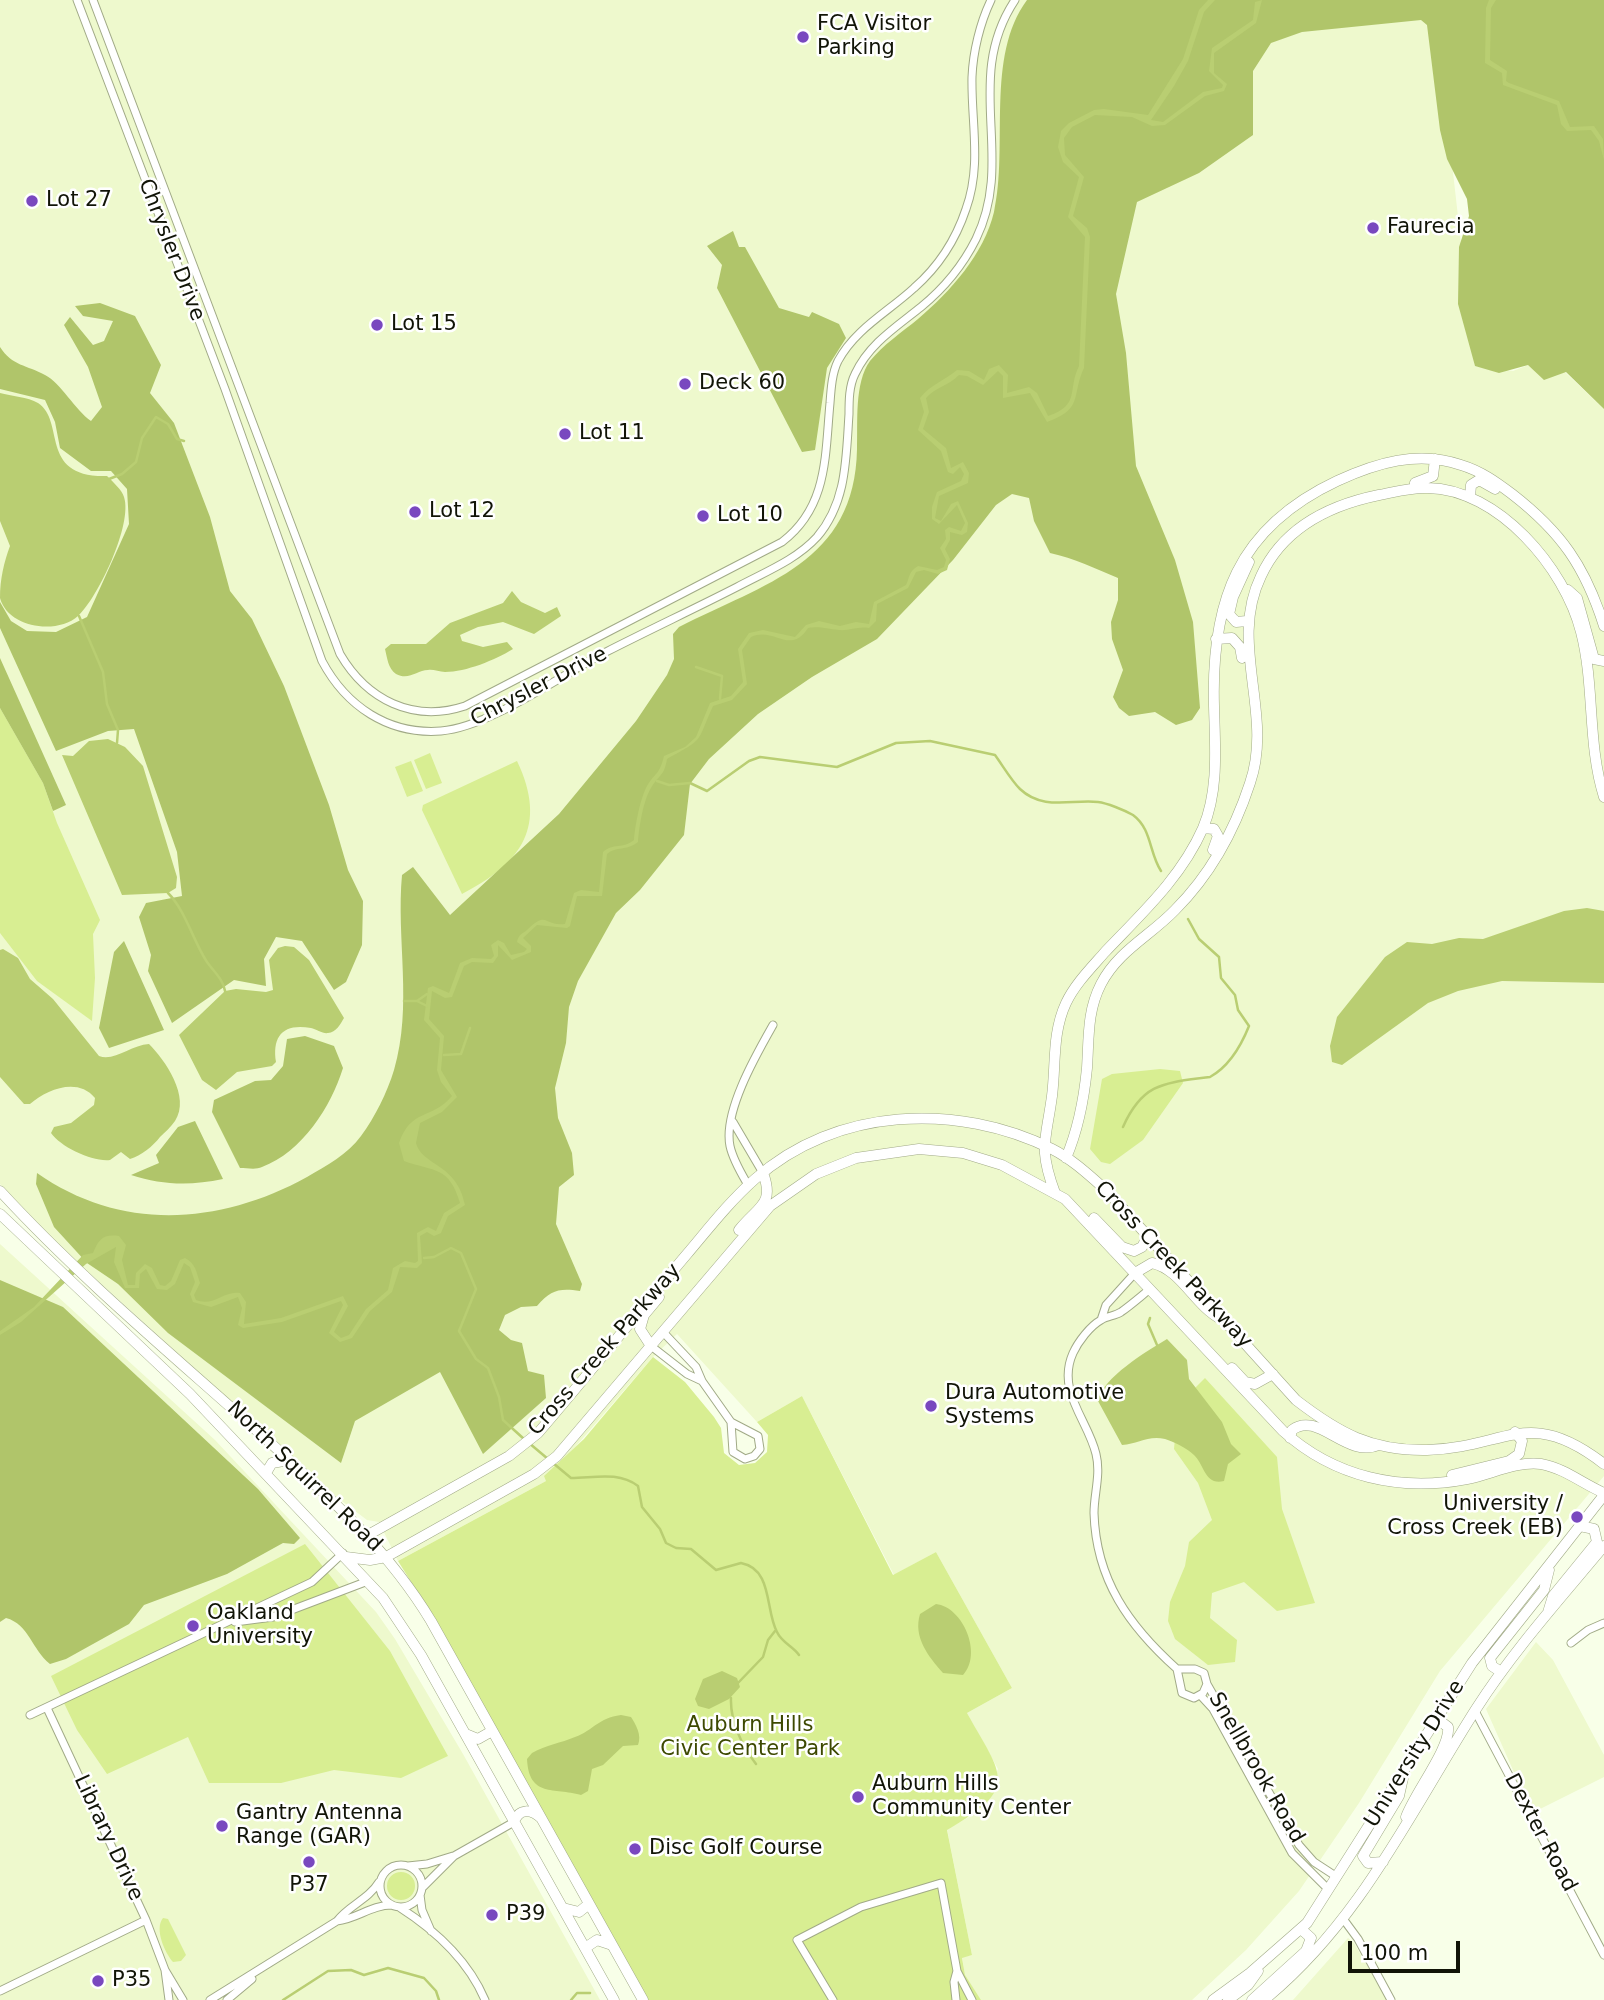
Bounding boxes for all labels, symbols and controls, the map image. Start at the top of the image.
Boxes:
place label: FCA Visitor Parking [817,12,931,62]
marker: FCA Visitor Parking [795,29,811,45]
street label: Chrysler Drive [132,175,210,325]
place label: Lot 27 [46,188,112,214]
marker: Lot 27 [24,193,40,209]
place label: Faurecia [1387,215,1475,241]
marker: Faurecia [1365,220,1381,236]
place label: Lot 15 [391,312,457,338]
marker: Lot 15 [369,317,385,333]
place label: Deck 60 [699,371,785,397]
marker: Deck 60 [677,376,693,392]
place label: Lot 11 [579,421,645,447]
marker: Lot 11 [557,426,573,442]
place label: Lot 12 [429,499,495,525]
place label: Lot 10 [717,503,783,529]
marker: Lot 12 [407,504,423,520]
marker: Lot 10 [695,508,711,524]
street label: Chrysler Drive [466,642,612,732]
street label: Cross Creek Parkway [1089,1176,1257,1354]
street label: Cross Creek Parkway [523,1259,687,1441]
place label: Dura Automotive Systems [945,1381,1124,1431]
street label: North Squirrel Road [221,1396,387,1558]
marker: Dura Automotive Systems [923,1398,939,1414]
place label: University / Cross Creek (EB) [1387,1492,1563,1542]
marker: University / Cross Creek (EB) [1569,1509,1585,1525]
place label: Oakland University [207,1601,313,1651]
marker: Oakland University [185,1618,201,1634]
street label: University Drive [1360,1676,1470,1832]
street label: Snellbrook Road [1203,1688,1309,1848]
park label: Auburn Hills Civic Center Park [660,1713,840,1763]
street label: Dexter Road [1498,1770,1582,1896]
street label: Library Drive [68,1771,148,1905]
place label: Auburn Hills Community Center [872,1772,1071,1822]
marker: Auburn Hills Community Center [850,1789,866,1805]
place label: Gantry Antenna Range (GAR) [236,1801,403,1851]
marker: Gantry Antenna Range (GAR) [214,1818,230,1834]
place label: Disc Golf Course [649,1836,823,1862]
marker: Disc Golf Course [627,1841,643,1857]
marker: P37 [301,1854,317,1870]
place label: P37 [289,1873,329,1899]
place label: P39 [506,1902,545,1928]
marker: P39 [484,1907,500,1923]
scale bar [1352,1926,1464,1970]
text: 100 m [1361,1941,1428,1965]
place label: P35 [112,1968,151,1994]
marker: P35 [90,1973,106,1989]

